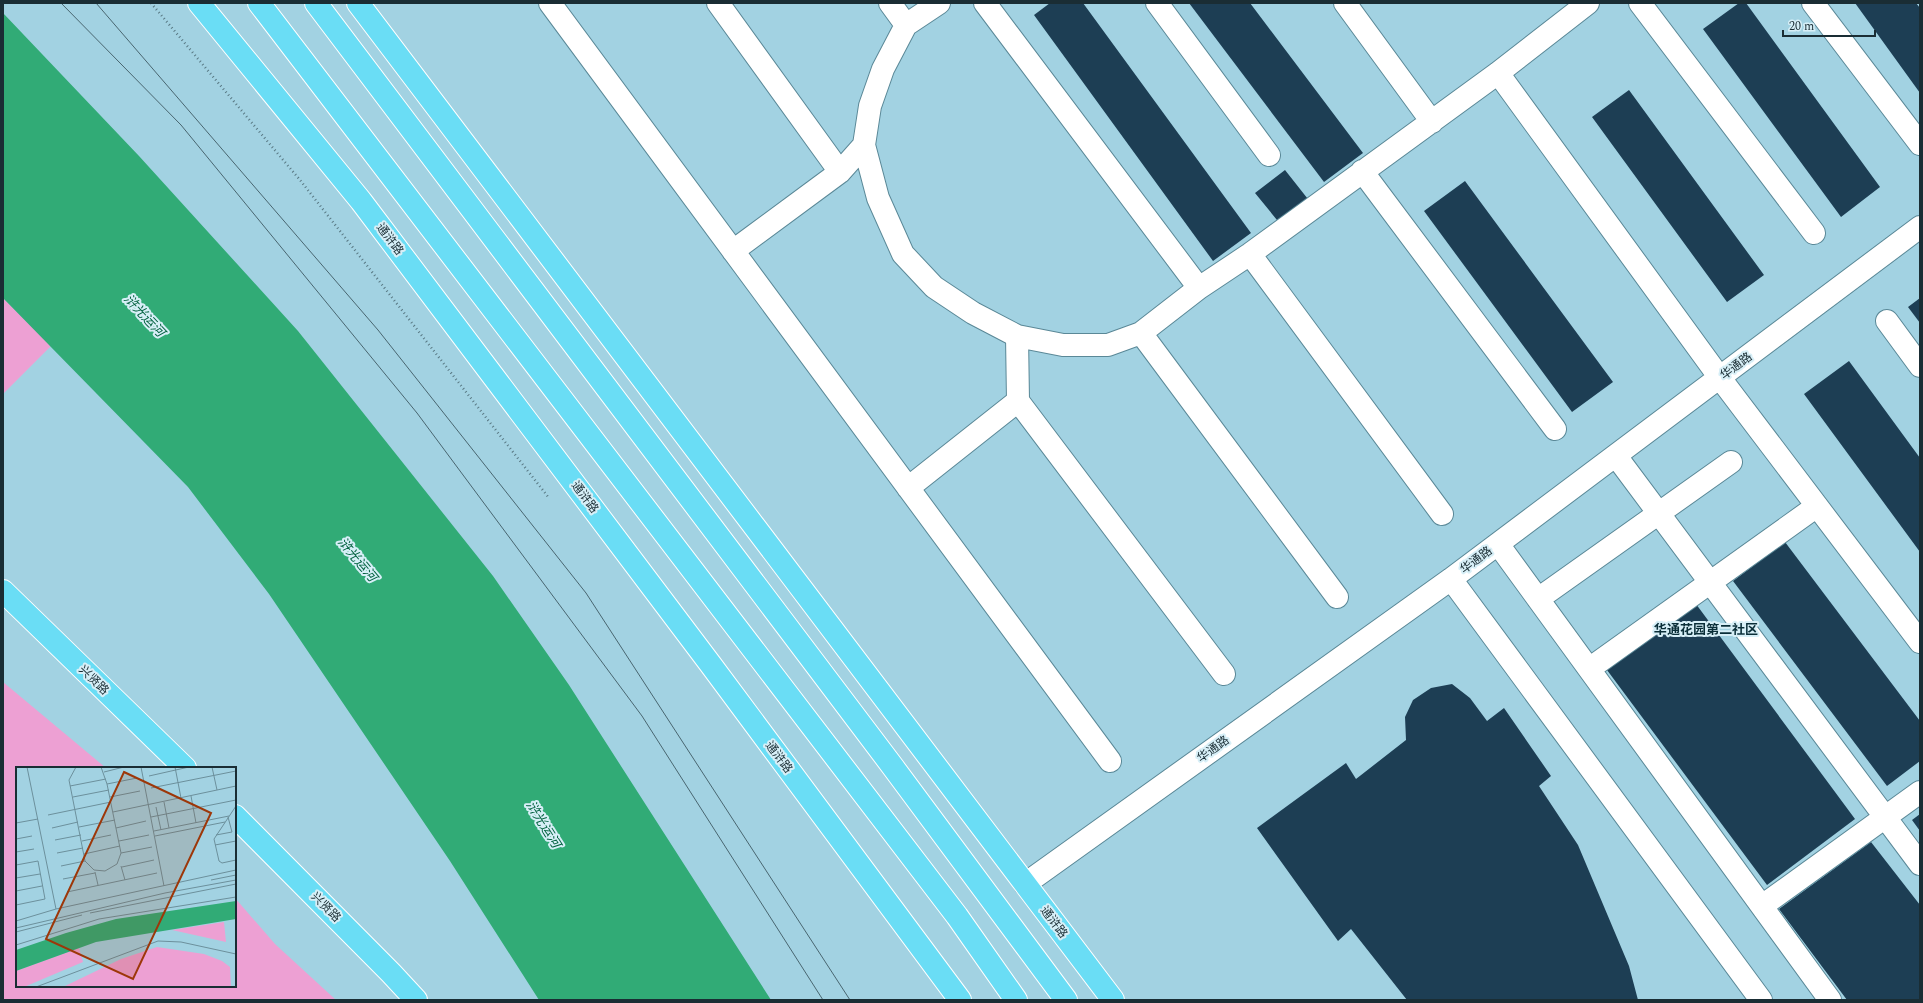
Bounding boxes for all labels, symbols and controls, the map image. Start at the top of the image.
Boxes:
scale bar [1783,12,1875,38]
text: 20 m [1789,17,1814,36]
street label: 通浒路 [371,219,408,259]
water label: 浒光运河 [119,290,171,344]
street label: 华通路 [1716,348,1756,385]
street label: 通浒路 [566,477,603,517]
water label: 浒光运河 [333,533,384,588]
street label: 华通路 [1456,542,1496,579]
district label: 华通花园第二社区 [1654,620,1758,640]
street label: 兴贤路 [74,661,113,700]
street label: 华通路 [1193,731,1233,768]
street label: 通浒路 [760,737,797,777]
inset map [16,767,236,987]
water label: 浒光运河 [521,797,567,854]
street label: 兴贤路 [306,888,345,927]
street label: 通浒路 [1035,902,1072,942]

